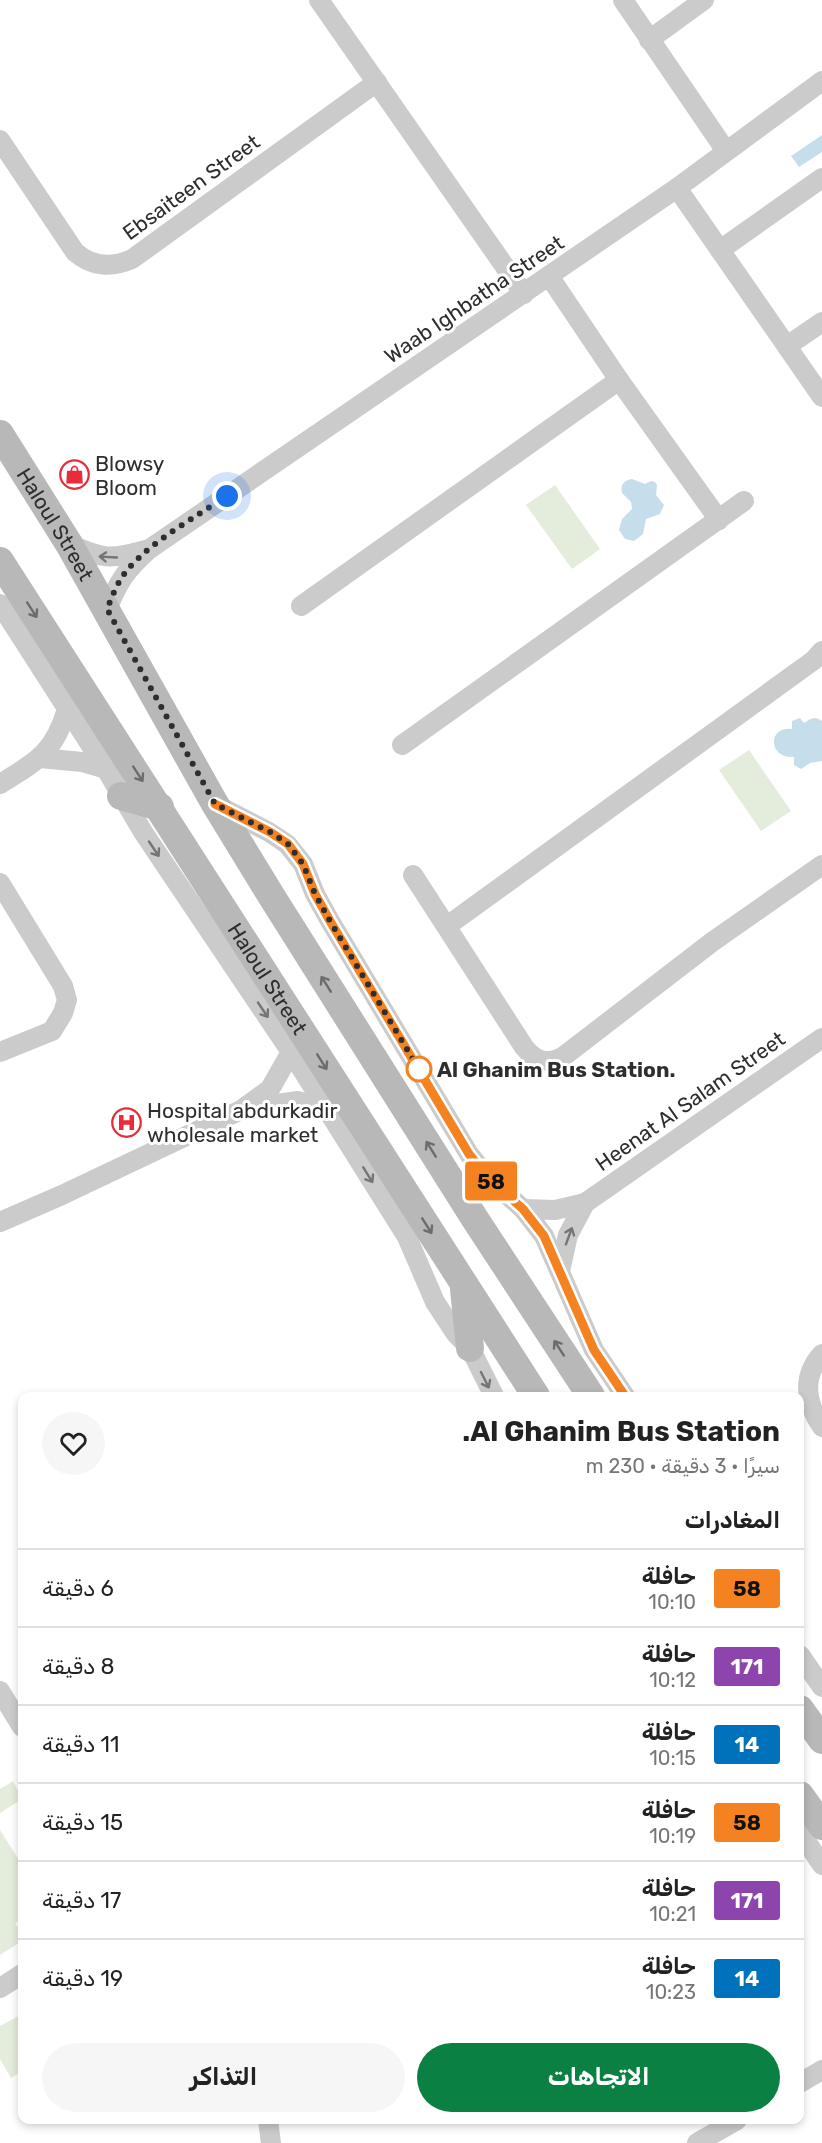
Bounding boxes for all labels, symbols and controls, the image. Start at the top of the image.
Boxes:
street label: Ebsaiteen Street [118,129,264,245]
street label: Waab Ighbatha Street [380,230,568,368]
place label: Blowsy Bloom [95,451,165,500]
shop icon: Blowsy Bloom [58,459,90,491]
street label: Haloul Street [12,463,99,585]
your location [212,481,242,511]
one-way arrow [98,551,118,562]
one-way arrow [26,601,38,618]
one-way arrow [132,765,144,781]
one-way arrow [148,840,160,856]
street label: Haloul Street [223,918,313,1039]
one-way arrow [320,976,332,993]
one-way arrow [257,1002,270,1019]
street label: Heenat Al Salam Street [590,1026,790,1176]
one-way arrow [316,1053,328,1070]
marker: Al Ghanim Bus Station. [406,1056,432,1082]
place label: Al Ghanim Bus Station. [437,1057,675,1082]
place label: Hospital abdurkadir wholesale market [147,1098,337,1147]
hospital icon: Hospital abdurkadir wholesale market [110,1106,142,1138]
one-way arrow [424,1140,437,1157]
line badge: 58 [464,1162,518,1200]
one-way arrow [362,1166,374,1183]
text: 58 [477,1169,505,1194]
one-way arrow [421,1217,433,1234]
one-way arrow [564,1227,575,1245]
one-way arrow [553,1340,565,1356]
one-way arrow [480,1370,491,1388]
button: heart [42,1412,105,1475]
text: Al Ghanim Bus Station. [462,1415,780,1448]
text: سيرًا · 3 دقيقة · 230 m [586,1454,780,1478]
text: المغادرات [685,1507,780,1534]
text: حافلة [642,1563,696,1590]
text: 6 دقيقة [42,1575,114,1602]
text: 58 [733,1576,761,1601]
text: 10:10 [648,1590,696,1614]
text: حافلة [642,1641,696,1668]
text: 8 دقيقة [42,1653,115,1680]
text: 171 [731,1654,763,1679]
text: 10:12 [649,1668,696,1692]
text: حافلة [642,1719,696,1746]
text: 11 دقيقة [42,1731,119,1758]
text: 14 [735,1732,759,1757]
text: 10:15 [649,1746,696,1770]
text: حافلة [642,1797,696,1824]
text: 15 دقيقة [42,1809,123,1836]
text: 58 [733,1810,761,1835]
text: 10:19 [649,1824,696,1848]
text: حافلة [642,1875,696,1902]
text: 17 دقيقة [42,1887,121,1914]
text: 171 [731,1888,763,1913]
text: 10:21 [649,1902,696,1926]
text: حافلة [642,1953,696,1980]
text: 19 دقيقة [42,1965,123,1992]
text: 14 [735,1966,759,1991]
text: 10:23 [646,1980,696,2004]
button: التذاكر [42,2043,405,2112]
button: الاتجاهات [417,2043,780,2112]

